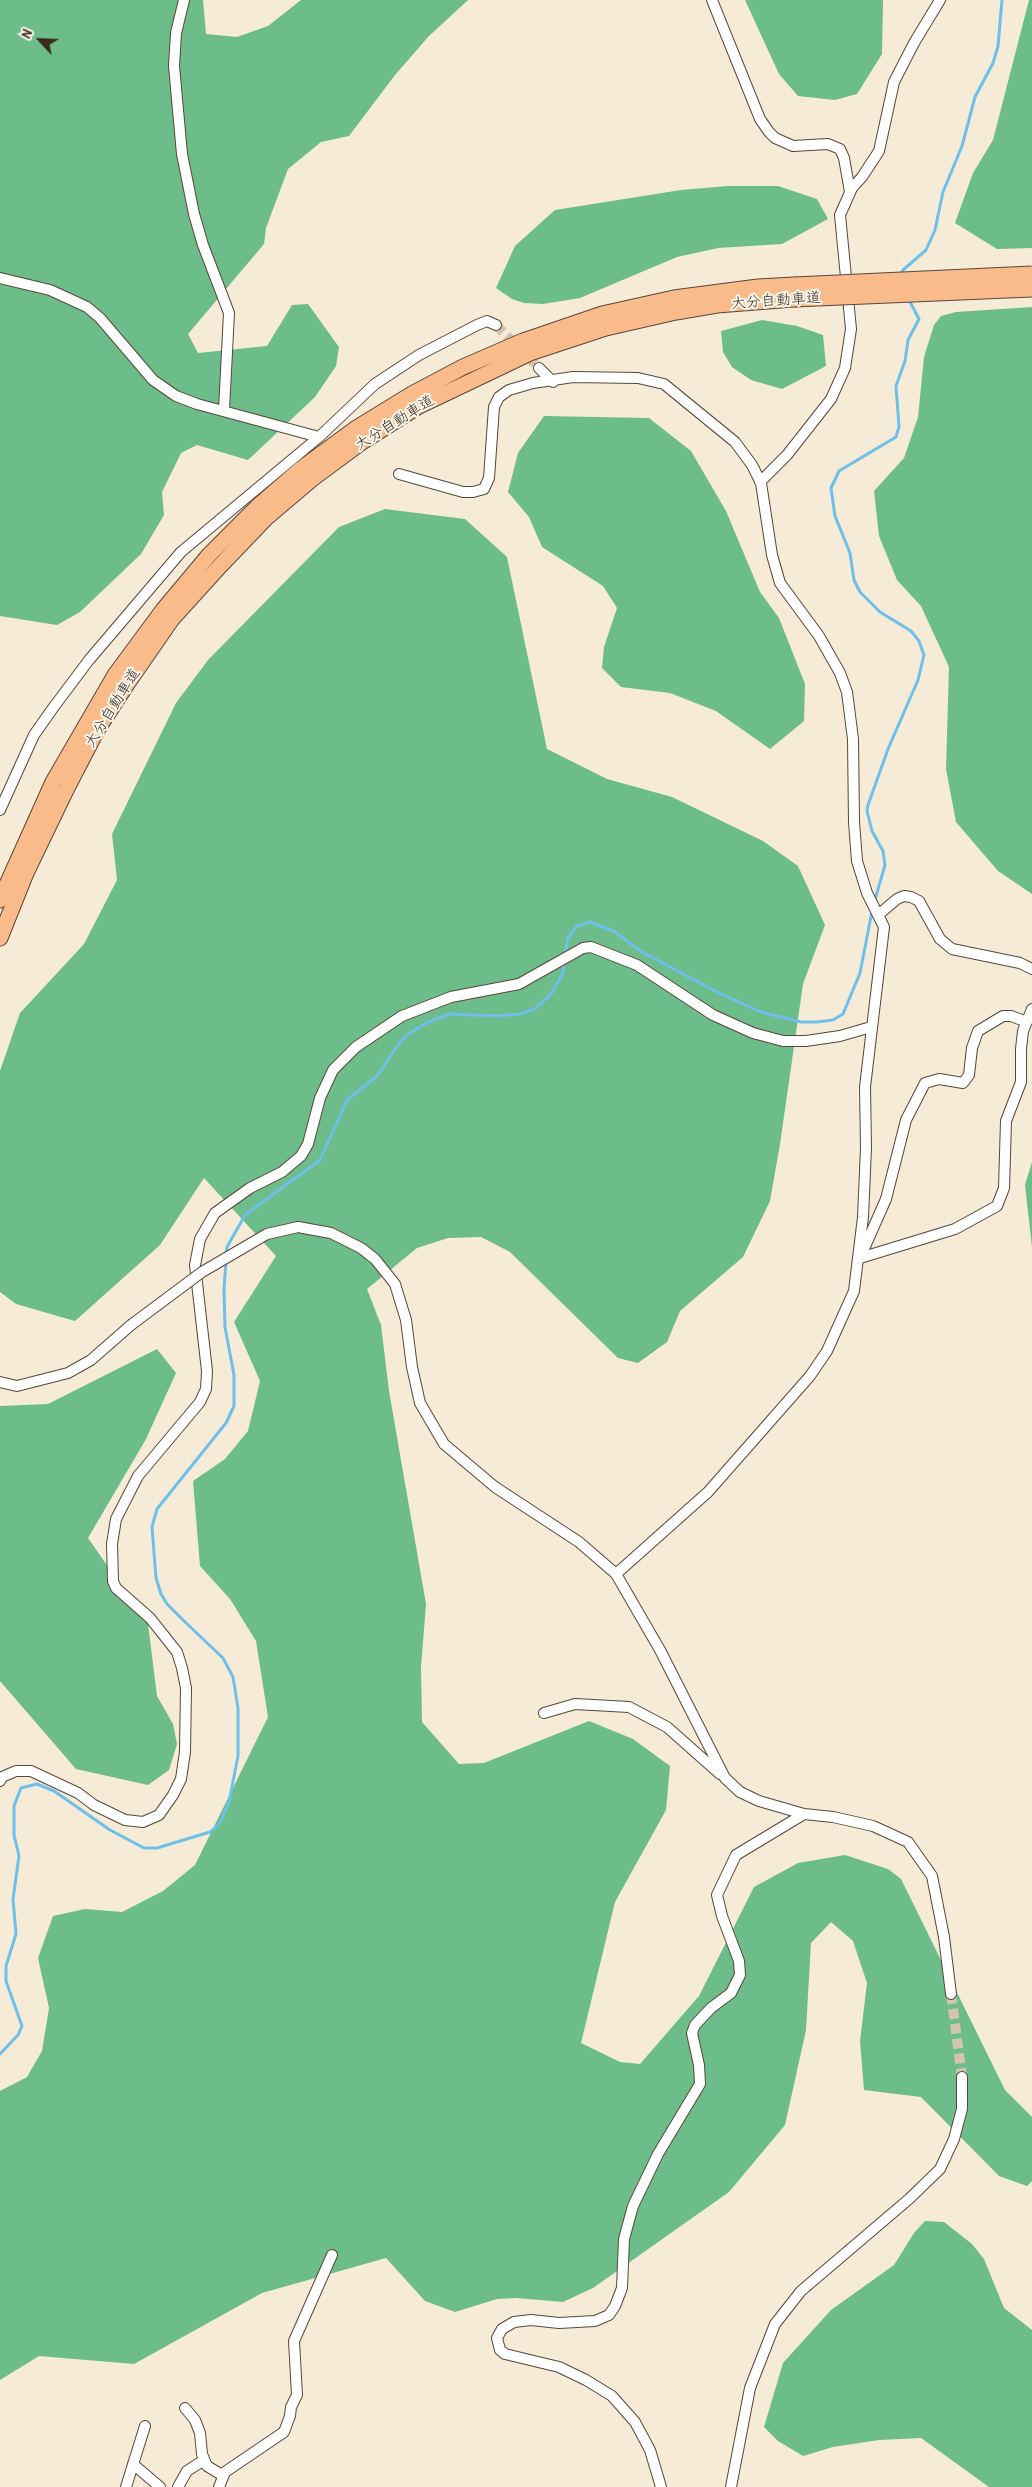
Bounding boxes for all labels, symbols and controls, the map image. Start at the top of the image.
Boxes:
north arrow [15,15,65,65]
text: N [16,26,36,41]
street label: 大分自動車道 [730,289,822,313]
street label: 大分自動車道 [352,392,438,454]
street label: 大分自動車道 [82,665,144,751]

